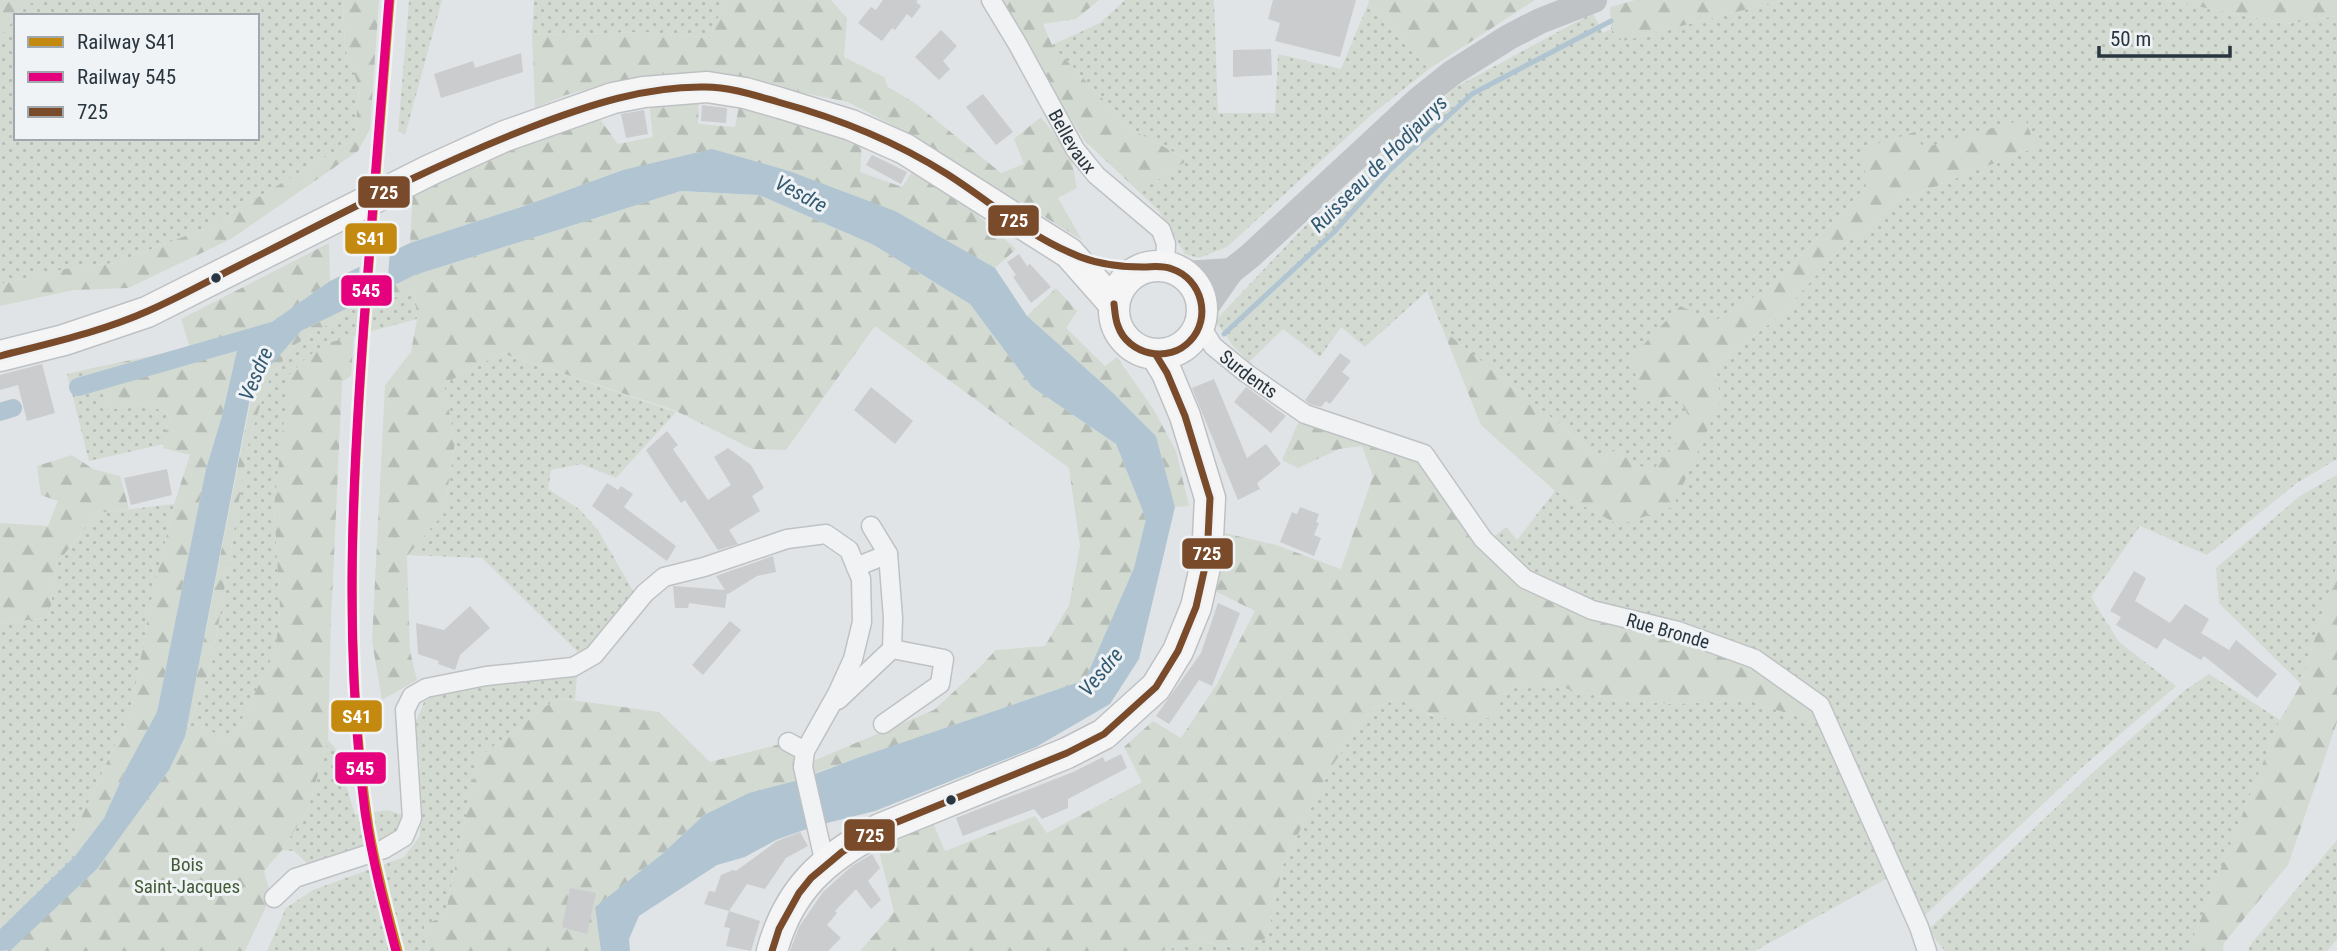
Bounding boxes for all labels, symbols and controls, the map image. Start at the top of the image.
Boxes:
legend [14,14,259,140]
scale bar [2099,14,2230,58]
text: 50 m [2110,27,2151,51]
text: Railway S41 [77,30,177,54]
text: Railway 545 [77,65,176,89]
water label: Ruisseau de Hodjaurys [1306,91,1452,237]
text: 725 [77,100,108,124]
street label: Bellevaux [1044,105,1101,178]
water label: Vesdre [771,170,831,218]
line badge: 725 [357,175,411,209]
text: 725 [370,181,398,204]
line badge: 725 [987,204,1040,237]
text: 725 [1000,209,1028,232]
line badge: S41 [344,222,398,255]
text: S41 [356,227,386,250]
unlabelled marker [209,271,223,285]
line badge: 545 [340,274,393,307]
text: 545 [352,279,380,302]
water label: Vesdre [234,344,278,404]
street label: Surdents [1215,345,1282,403]
line badge: 725 [1181,537,1234,570]
text: 725 [1193,542,1221,565]
street label: Rue Bronde [1624,608,1712,654]
water label: Vesdre [1074,643,1128,701]
line badge: S41 [330,699,383,733]
text: S41 [342,705,372,728]
line badge: 545 [334,751,387,785]
text: 545 [346,757,374,780]
unlabelled marker [944,793,958,807]
line badge: 725 [843,818,896,852]
text: 725 [856,824,884,847]
park label: Bois Saint-Jacques [134,853,240,898]

